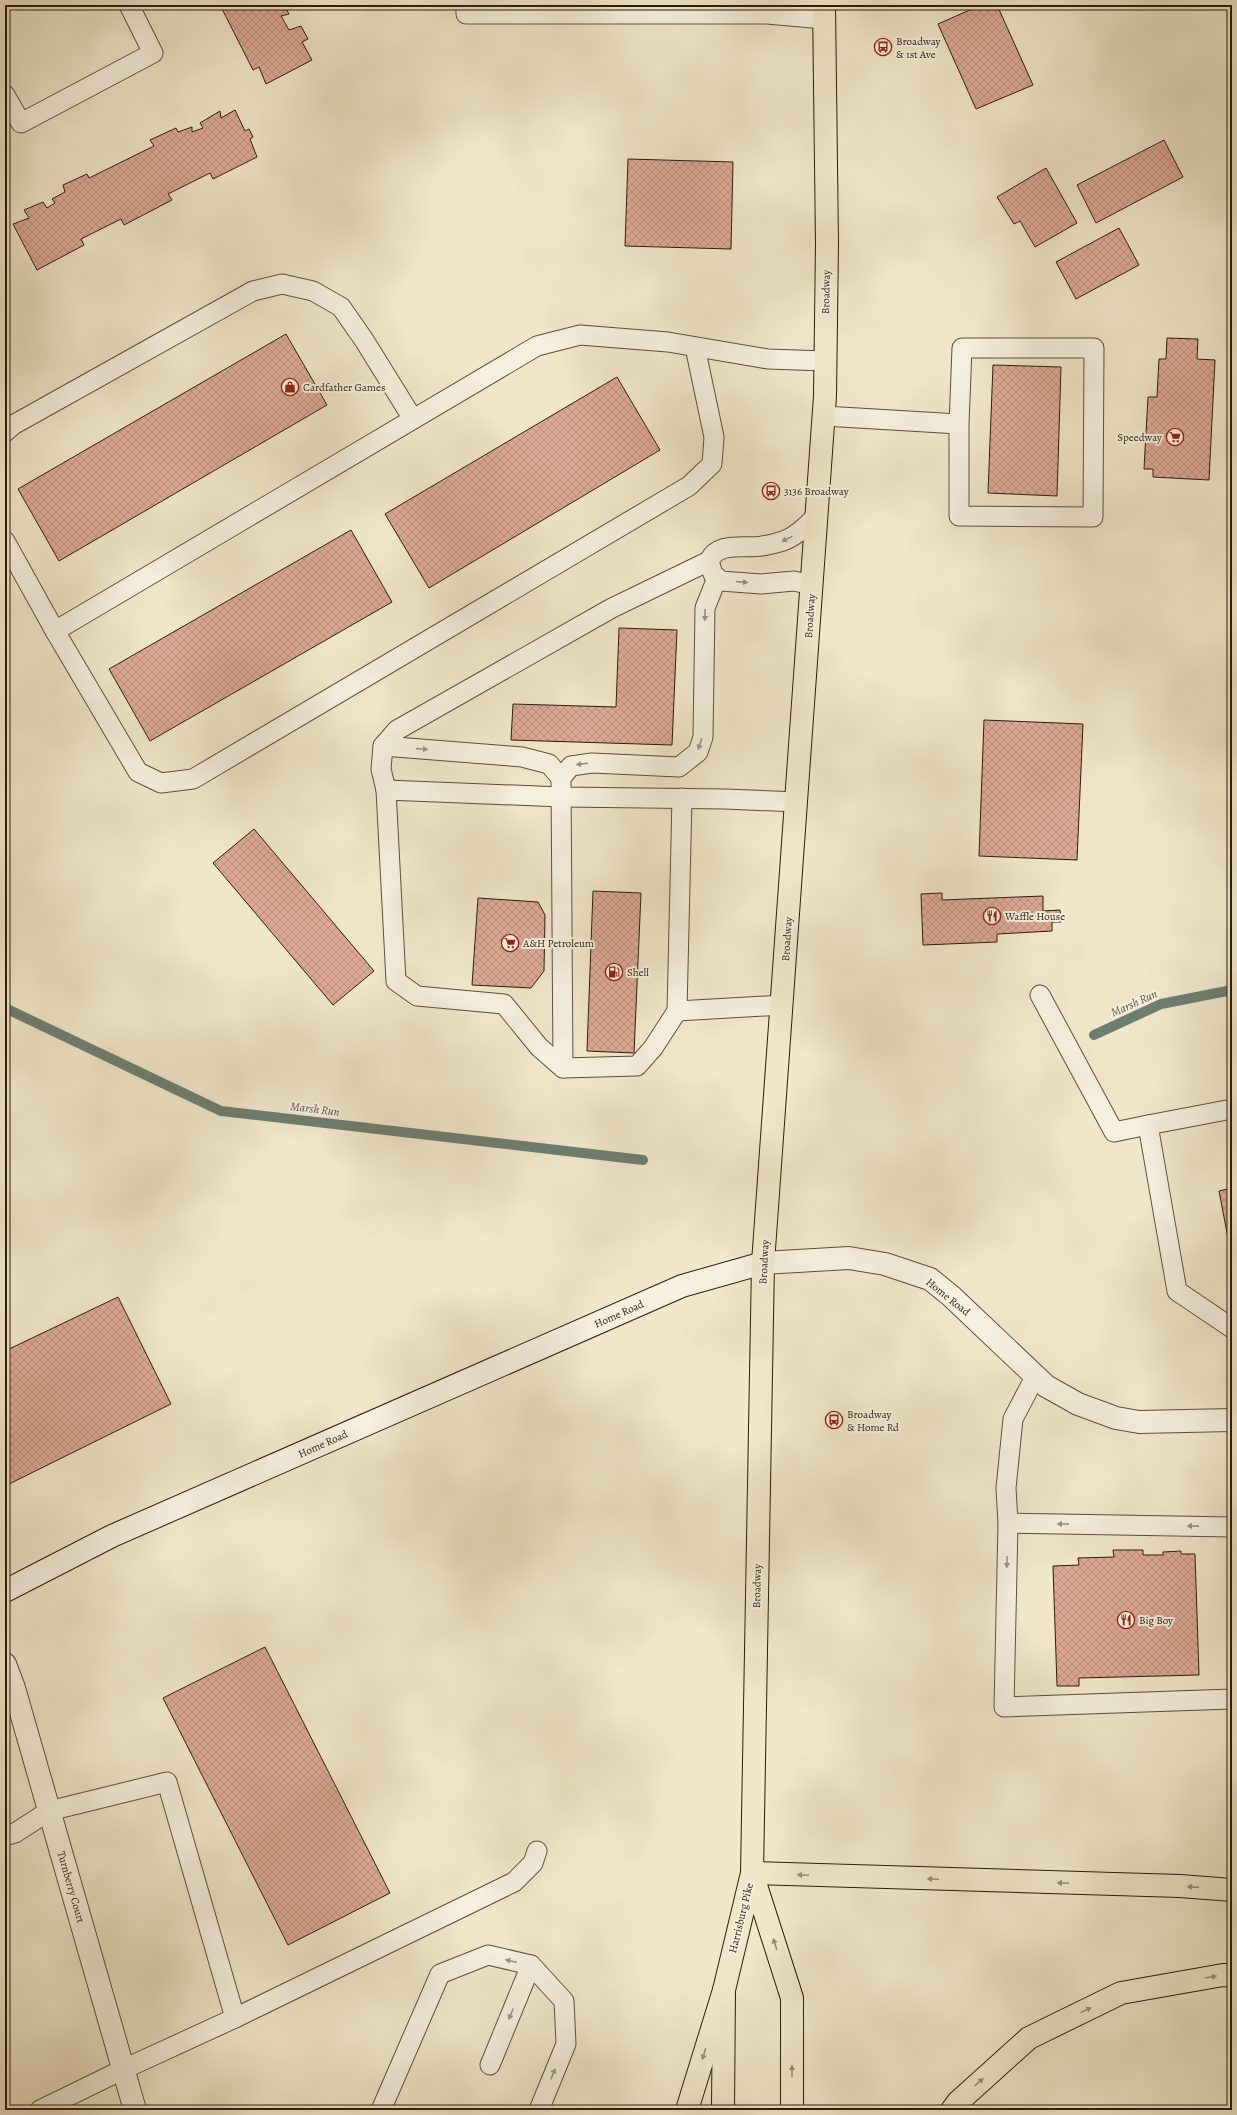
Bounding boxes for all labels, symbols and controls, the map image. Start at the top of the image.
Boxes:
place label: Broadway & 1st Ave [896,34,941,62]
bus stop icon: Broadway & 1st Ave [873,37,893,57]
street label: Broadway [818,270,834,314]
shop icon: Cardfather Games [280,377,300,397]
place label: Cardfather Games [303,380,385,395]
supermarket icon: Speedway [1165,427,1185,447]
place label: Speedway [1117,430,1162,445]
bus stop icon: 3136 Broadway [761,481,781,501]
place label: 3136 Broadway [784,484,849,499]
one-way arrow [781,536,793,542]
one-way arrow [736,579,748,586]
street label: Broadway [801,593,819,639]
one-way arrow [702,609,708,622]
one-way arrow [697,739,703,751]
one-way arrow [415,745,428,752]
one-way arrow [576,761,588,767]
restaurant icon: Waffle House [982,906,1002,926]
place label: Waffle House [1004,909,1065,924]
street label: Broadway [778,916,796,962]
supermarket icon: A&H Petroleum [500,933,520,953]
place label: A&H Petroleum [522,936,594,951]
fuel station icon: Shell [604,962,624,982]
place label: Shell [627,965,649,980]
water label: Marsh Run [1108,986,1160,1020]
water label: Marsh Run [289,1098,341,1120]
street label: Broadway [755,1239,773,1285]
street label: Home Road [923,1275,973,1319]
street label: Home Road [592,1296,646,1332]
place label: Broadway & Home Rd [847,1407,899,1435]
bus stop icon: Broadway & Home Rd [824,1410,844,1430]
street label: Home Road [296,1426,350,1462]
one-way arrow [1056,1521,1069,1527]
one-way arrow [1187,1523,1199,1530]
one-way arrow [1004,1556,1011,1568]
street label: Broadway [749,1564,765,1608]
restaurant icon: Big Boy [1116,1610,1136,1630]
place label: Big Boy [1139,1613,1173,1628]
street label: Turnberry Court [54,1849,89,1925]
one-way arrow [797,1871,809,1878]
one-way arrow [926,1876,939,1882]
one-way arrow [1056,1880,1069,1886]
street label: Harrisburg Pike [725,1881,757,1955]
one-way arrow [1187,1884,1199,1891]
one-way arrow [772,1937,778,1949]
one-way arrow [505,1957,518,1963]
one-way arrow [1205,1974,1217,1980]
one-way arrow [1080,2007,1092,2013]
one-way arrow [507,2009,513,2021]
one-way arrow [701,2048,707,2060]
one-way arrow [789,2064,795,2077]
one-way arrow [551,2067,557,2079]
one-way arrow [974,2078,985,2087]

